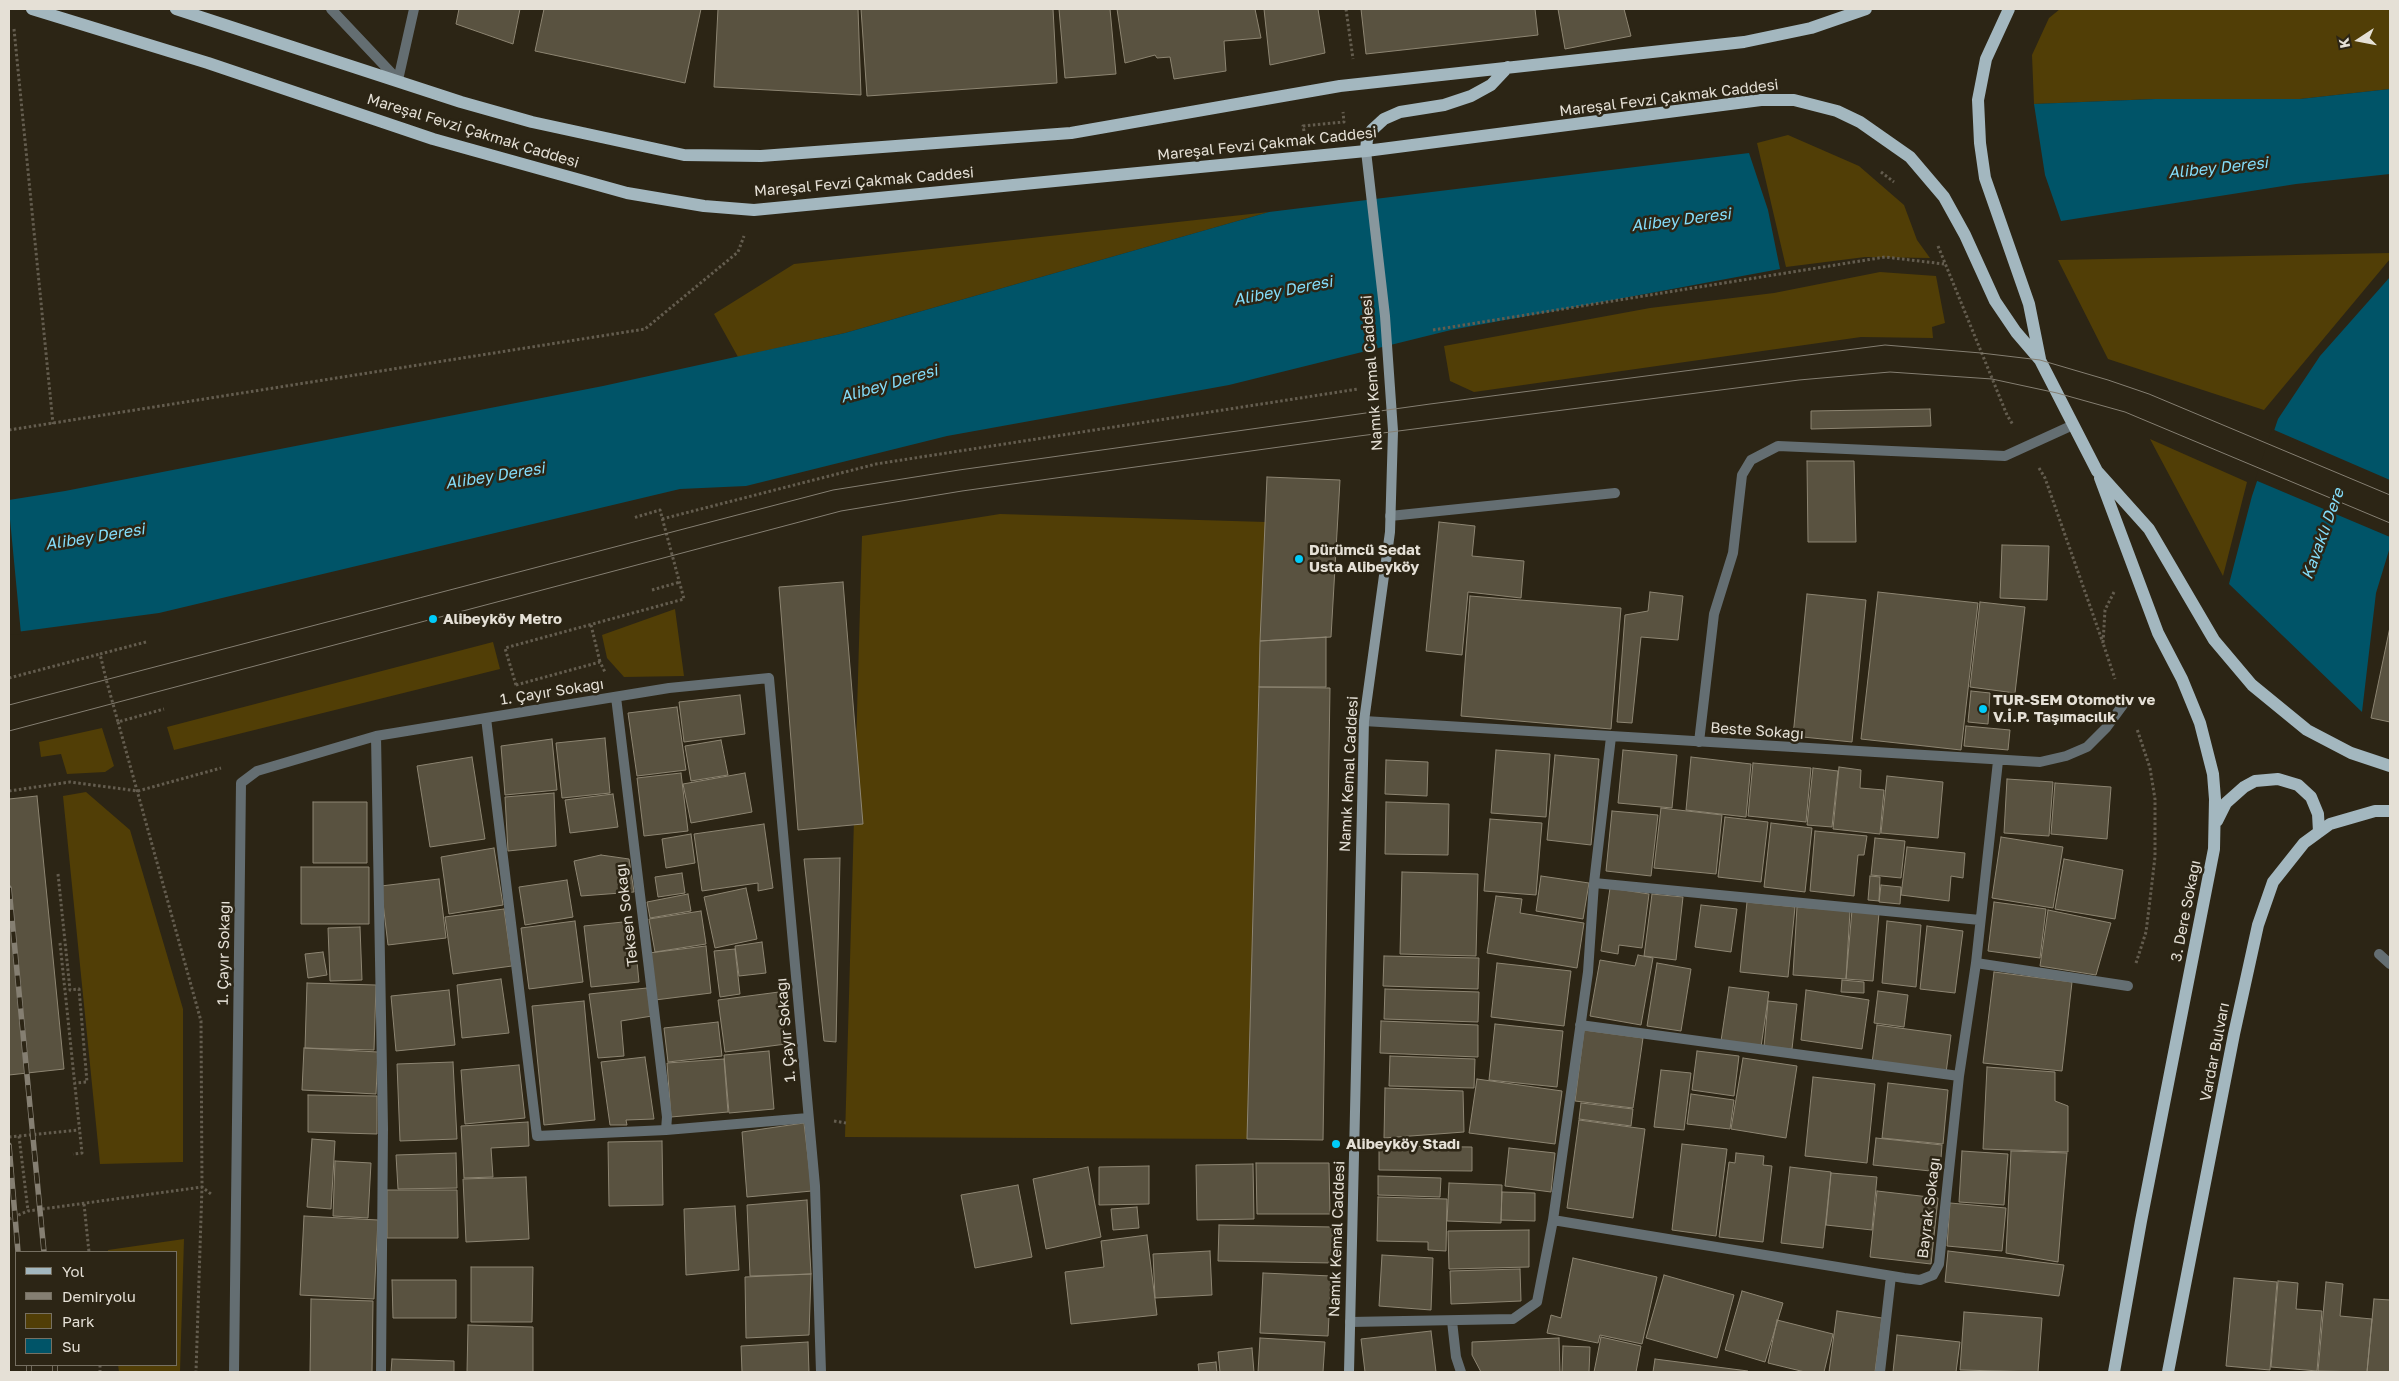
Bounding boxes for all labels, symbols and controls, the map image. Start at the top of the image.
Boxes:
north arrow [2334,15,2384,65]
text: K [2334,36,2353,50]
street label: Mareşal Fevzi Çakmak Caddesi [1558,76,1780,120]
street label: Mareşal Fevzi Çakmak Caddesi [365,90,581,172]
street label: Mareşal Fevzi Çakmak Caddesi [1156,124,1378,164]
water label: Alibey Deresi [2167,153,2269,183]
street label: Mareşal Fevzi Çakmak Caddesi [753,163,975,201]
water label: Alibey Deresi [1630,204,1732,236]
water label: Alibey Deresi [1232,272,1334,310]
street label: Namık Kemal Caddesi [1358,294,1386,452]
water label: Alibey Deresi [838,361,940,407]
water label: Alibey Deresi [444,459,546,493]
water label: Kavaklı Dere [2298,486,2348,582]
water label: Alibey Deresi [44,520,146,554]
place label: Dürümcü Sedat Usta Alibeyköy [1309,541,1421,576]
marker: Dürümcü Sedat Usta Alibeyköy [1293,553,1305,565]
place label: Alibeyköy Metro [443,610,562,628]
marker: Alibeyköy Metro [427,613,439,625]
street label: 1. Çayır Sokağı [499,675,605,709]
place label: TUR-SEM Otomotiv ve V.İ.P. Taşımacılık [1993,691,2155,726]
street label: Namık Kemal Caddesi [1336,696,1362,852]
marker: TUR-SEM Otomotiv ve V.İ.P. Taşımacılık [1977,703,1989,715]
street label: Beste Sokağı [1710,719,1804,743]
street label: 3. Dere Sokağı [2167,859,2205,963]
street label: Teksen Sokağı [612,863,642,967]
street label: 1. Çayır Sokağı [214,901,234,1005]
street label: 1. Çayır Sokağı [772,977,800,1083]
street label: Vardar Bulvarı [2197,1001,2233,1103]
place label: Alibeyköy Stadı [1346,1135,1460,1153]
marker: Alibeyköy Stadı [1330,1138,1342,1150]
street label: Bayrak Sokağı [1914,1156,1944,1260]
street label: Namık Kemal Caddesi [1325,1161,1349,1317]
legend [15,1251,178,1366]
text: Yol [62,1262,84,1280]
text: Demiryolu [62,1287,136,1305]
text: Park [62,1312,94,1330]
text: Su [62,1337,81,1355]

